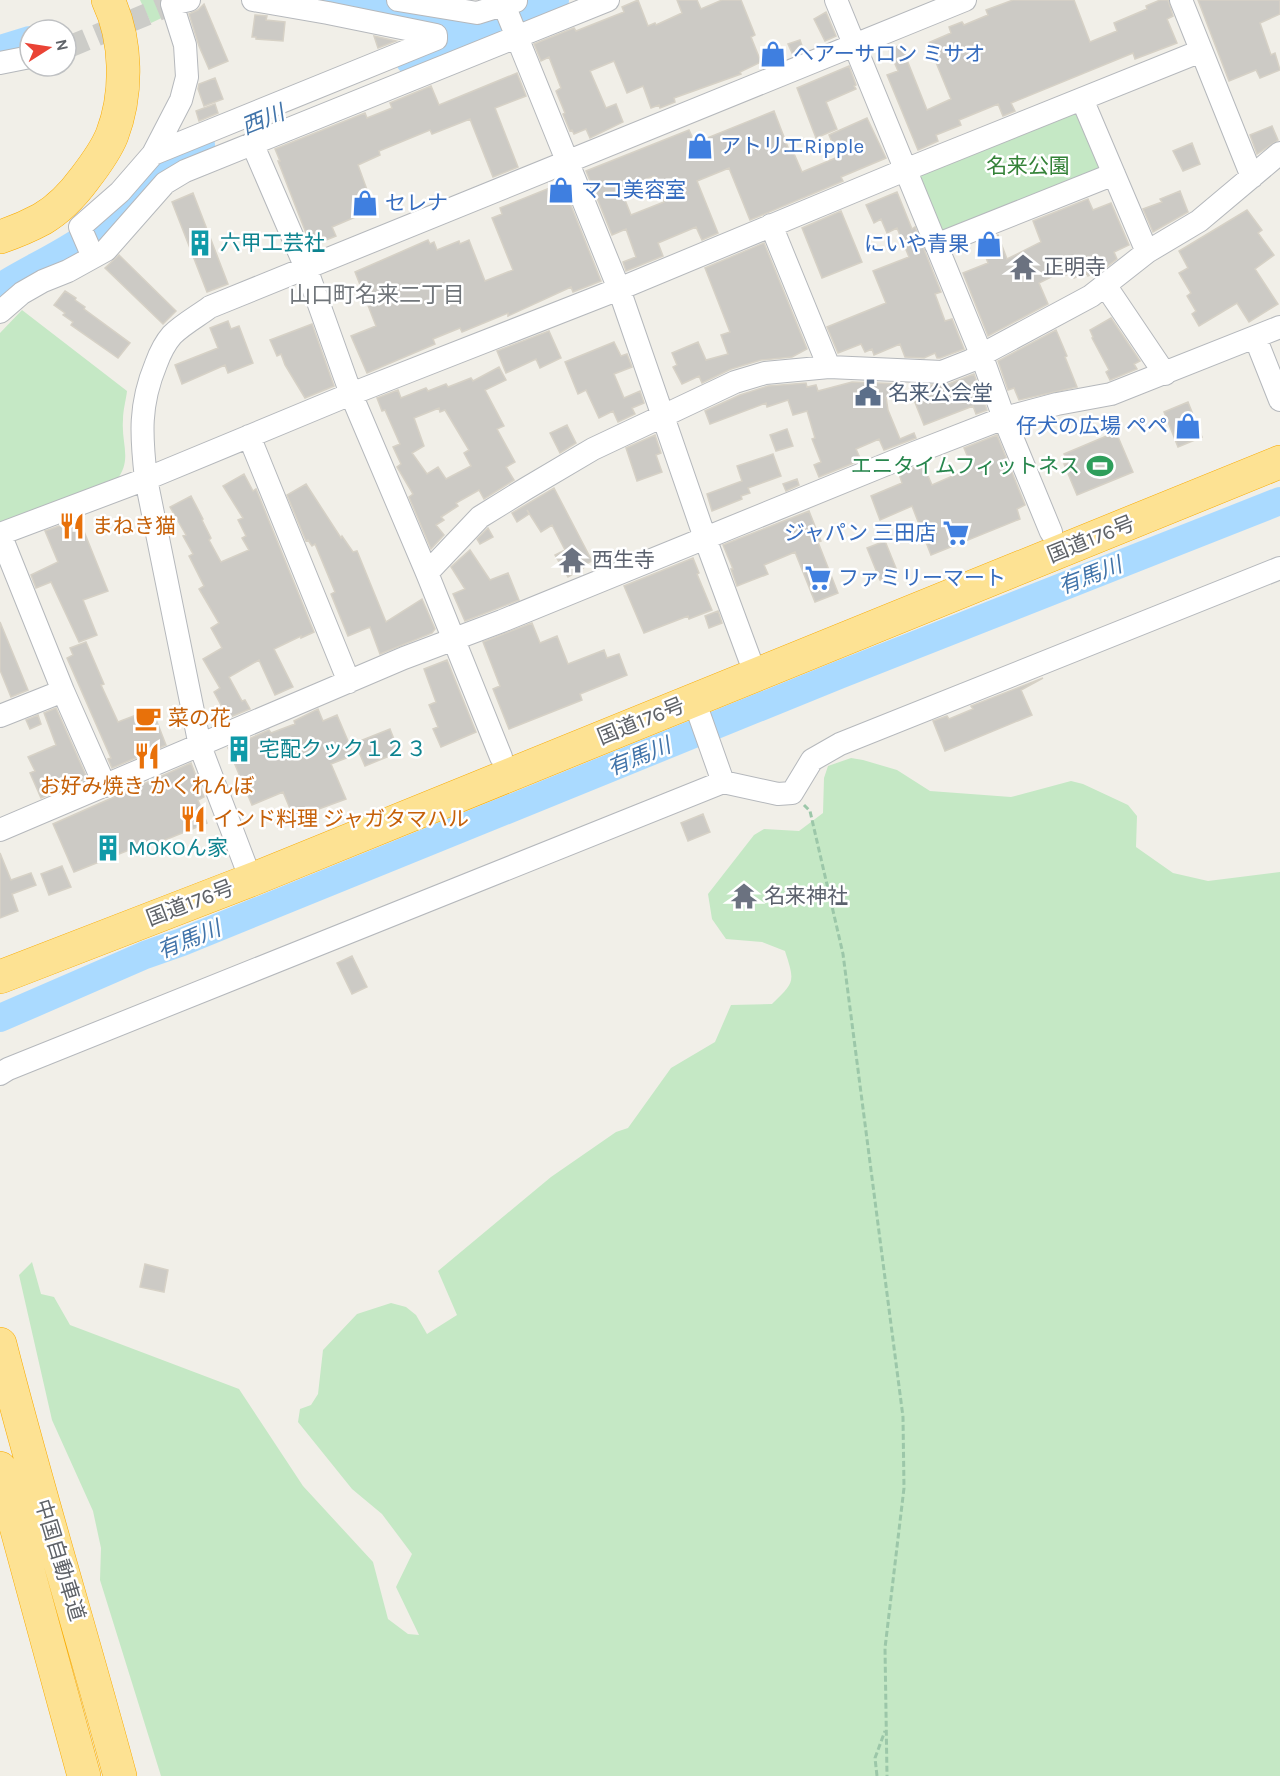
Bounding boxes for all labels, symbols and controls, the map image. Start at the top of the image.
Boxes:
north arrow [18,18,78,78]
text: N [52,37,73,53]
shop icon: ヘアーサロン ミサオ [758,39,788,69]
place label: ヘアーサロン ミサオ [793,42,985,66]
water label: 西川 [238,99,290,140]
shop icon: アトリエRipple [685,131,715,161]
place label: アトリエRipple [720,134,864,158]
park label: 名来公園 [986,154,1070,178]
shop icon: マコ美容室 [546,175,576,205]
place label: マコ美容室 [581,178,686,202]
shop icon: セレナ [350,188,380,218]
place label: セレナ [385,191,448,215]
building icon: 六甲工芸社 [185,228,215,258]
shop icon: にいや青果 [974,229,1004,259]
place label: 六甲工芸社 [220,231,325,255]
place label: にいや青果 [864,232,969,256]
temple icon: 正明寺 [1008,252,1038,282]
place label: 正明寺 [1043,255,1106,279]
district label: 山口町名来二丁目 [289,282,465,308]
public building icon: 名来公会堂 [853,378,883,408]
place label: 名来公会堂 [888,381,993,405]
shop icon: 仔犬の広場 ペペ [1173,411,1203,441]
place label: 仔犬の広場 ペペ [1016,414,1168,438]
sports icon: エニタイムフィットネス [1085,451,1115,481]
place label: エニタイムフィットネス [851,454,1080,478]
restaurant icon: まねき猫 [57,511,87,541]
street label: 国道176号 [1044,511,1138,567]
place label: まねき猫 [92,514,176,538]
supermarket icon: ジャパン 三田店 [941,518,971,548]
place label: ジャパン 三田店 [784,521,936,545]
temple icon: 西生寺 [557,545,587,575]
place label: 西生寺 [592,548,655,572]
water label: 有馬川 [1055,551,1127,600]
supermarket icon: ファミリーマート [803,563,833,593]
place label: ファミリーマート [838,566,1006,590]
street label: 国道176号 [594,693,688,749]
cafe icon: 菜の花 [133,703,163,733]
place label: 菜の花 [168,706,231,730]
water label: 有馬川 [604,732,676,781]
building icon: 宅配クック１２３ [224,734,254,764]
place label: 宅配クック１２３ [259,737,427,761]
restaurant icon: お好み焼き かくれんぼ [132,741,162,771]
place label: お好み焼き かくれんぼ [40,774,255,798]
restaurant icon: インド料理 ジャガタマハル [178,804,208,834]
place label: インド料理 ジャガタマハル [213,807,469,831]
building icon: MOKOん家 [93,833,123,863]
place label: MOKOん家 [128,836,228,860]
street label: 国道176号 [143,875,237,931]
temple icon: 名来神社 [729,881,759,911]
place label: 名来神社 [764,884,848,908]
water label: 有馬川 [154,915,226,964]
street label: 中国自動車道 [30,1496,90,1624]

